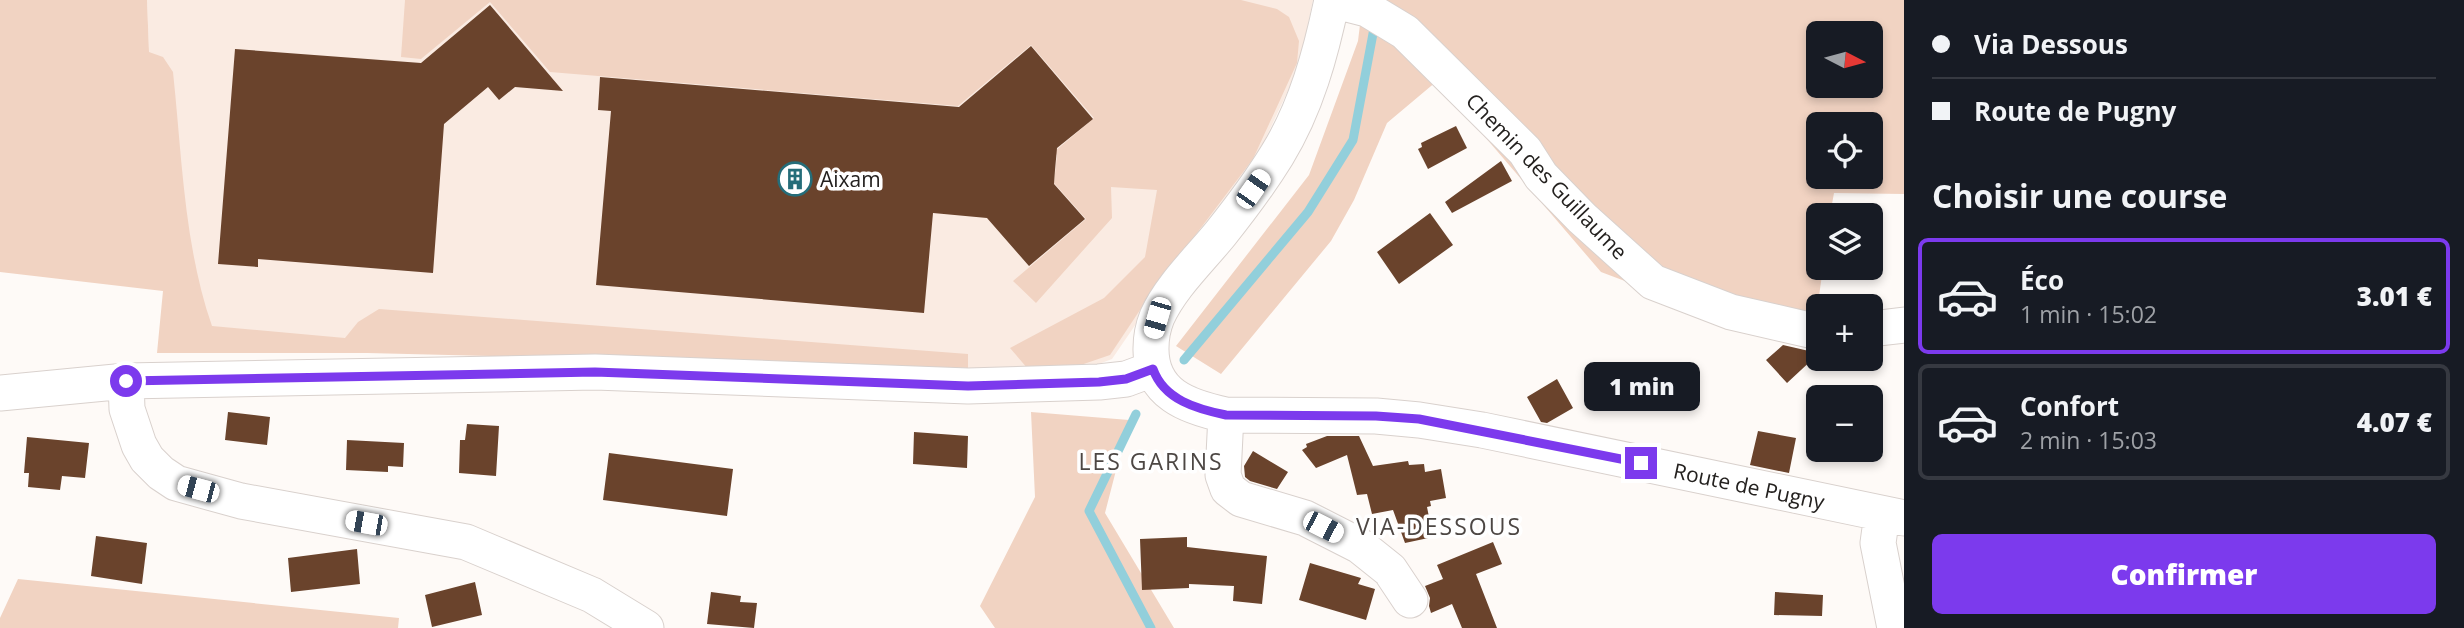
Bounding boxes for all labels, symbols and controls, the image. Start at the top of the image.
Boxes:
north arrow [1806,21,1883,98]
map controls [1806,21,1883,462]
text: Via Dessous [1974,26,2128,62]
street label: Chemin des Guillaume [1460,87,1634,265]
text: Route de Pugny [1974,93,2176,129]
button: locate [1806,112,1883,189]
building icon: Aixam [776,160,814,198]
place label: Aixam [820,165,881,193]
car [1233,166,1274,212]
text: Choisir une course [1932,174,2227,217]
button: layers [1806,203,1883,280]
text: Éco [2020,262,2064,298]
icon: car [1936,265,1999,328]
text: 3.01 € [2357,278,2432,314]
button: + [1806,294,1883,371]
car [1142,295,1173,341]
text: 1 min · 15:02 [2020,298,2157,330]
callout: 1 min [1583,362,1699,410]
route start [110,365,142,397]
text: 1 min [1609,370,1675,402]
button: − [1806,385,1883,462]
text: Confort [2020,388,2119,424]
icon: car [1936,391,1999,454]
text: 4.07 € [2357,404,2432,440]
text: 2 min · 15:03 [2020,424,2157,456]
district label: LES GARINS [1078,445,1224,477]
route end [1625,447,1657,479]
street label: Route de Pugny [1671,456,1828,516]
car [175,473,222,505]
car [1300,508,1347,546]
car [344,509,389,537]
district label: VIA-DESSOUS [1356,510,1522,542]
button: Confirmer [1932,534,2436,614]

